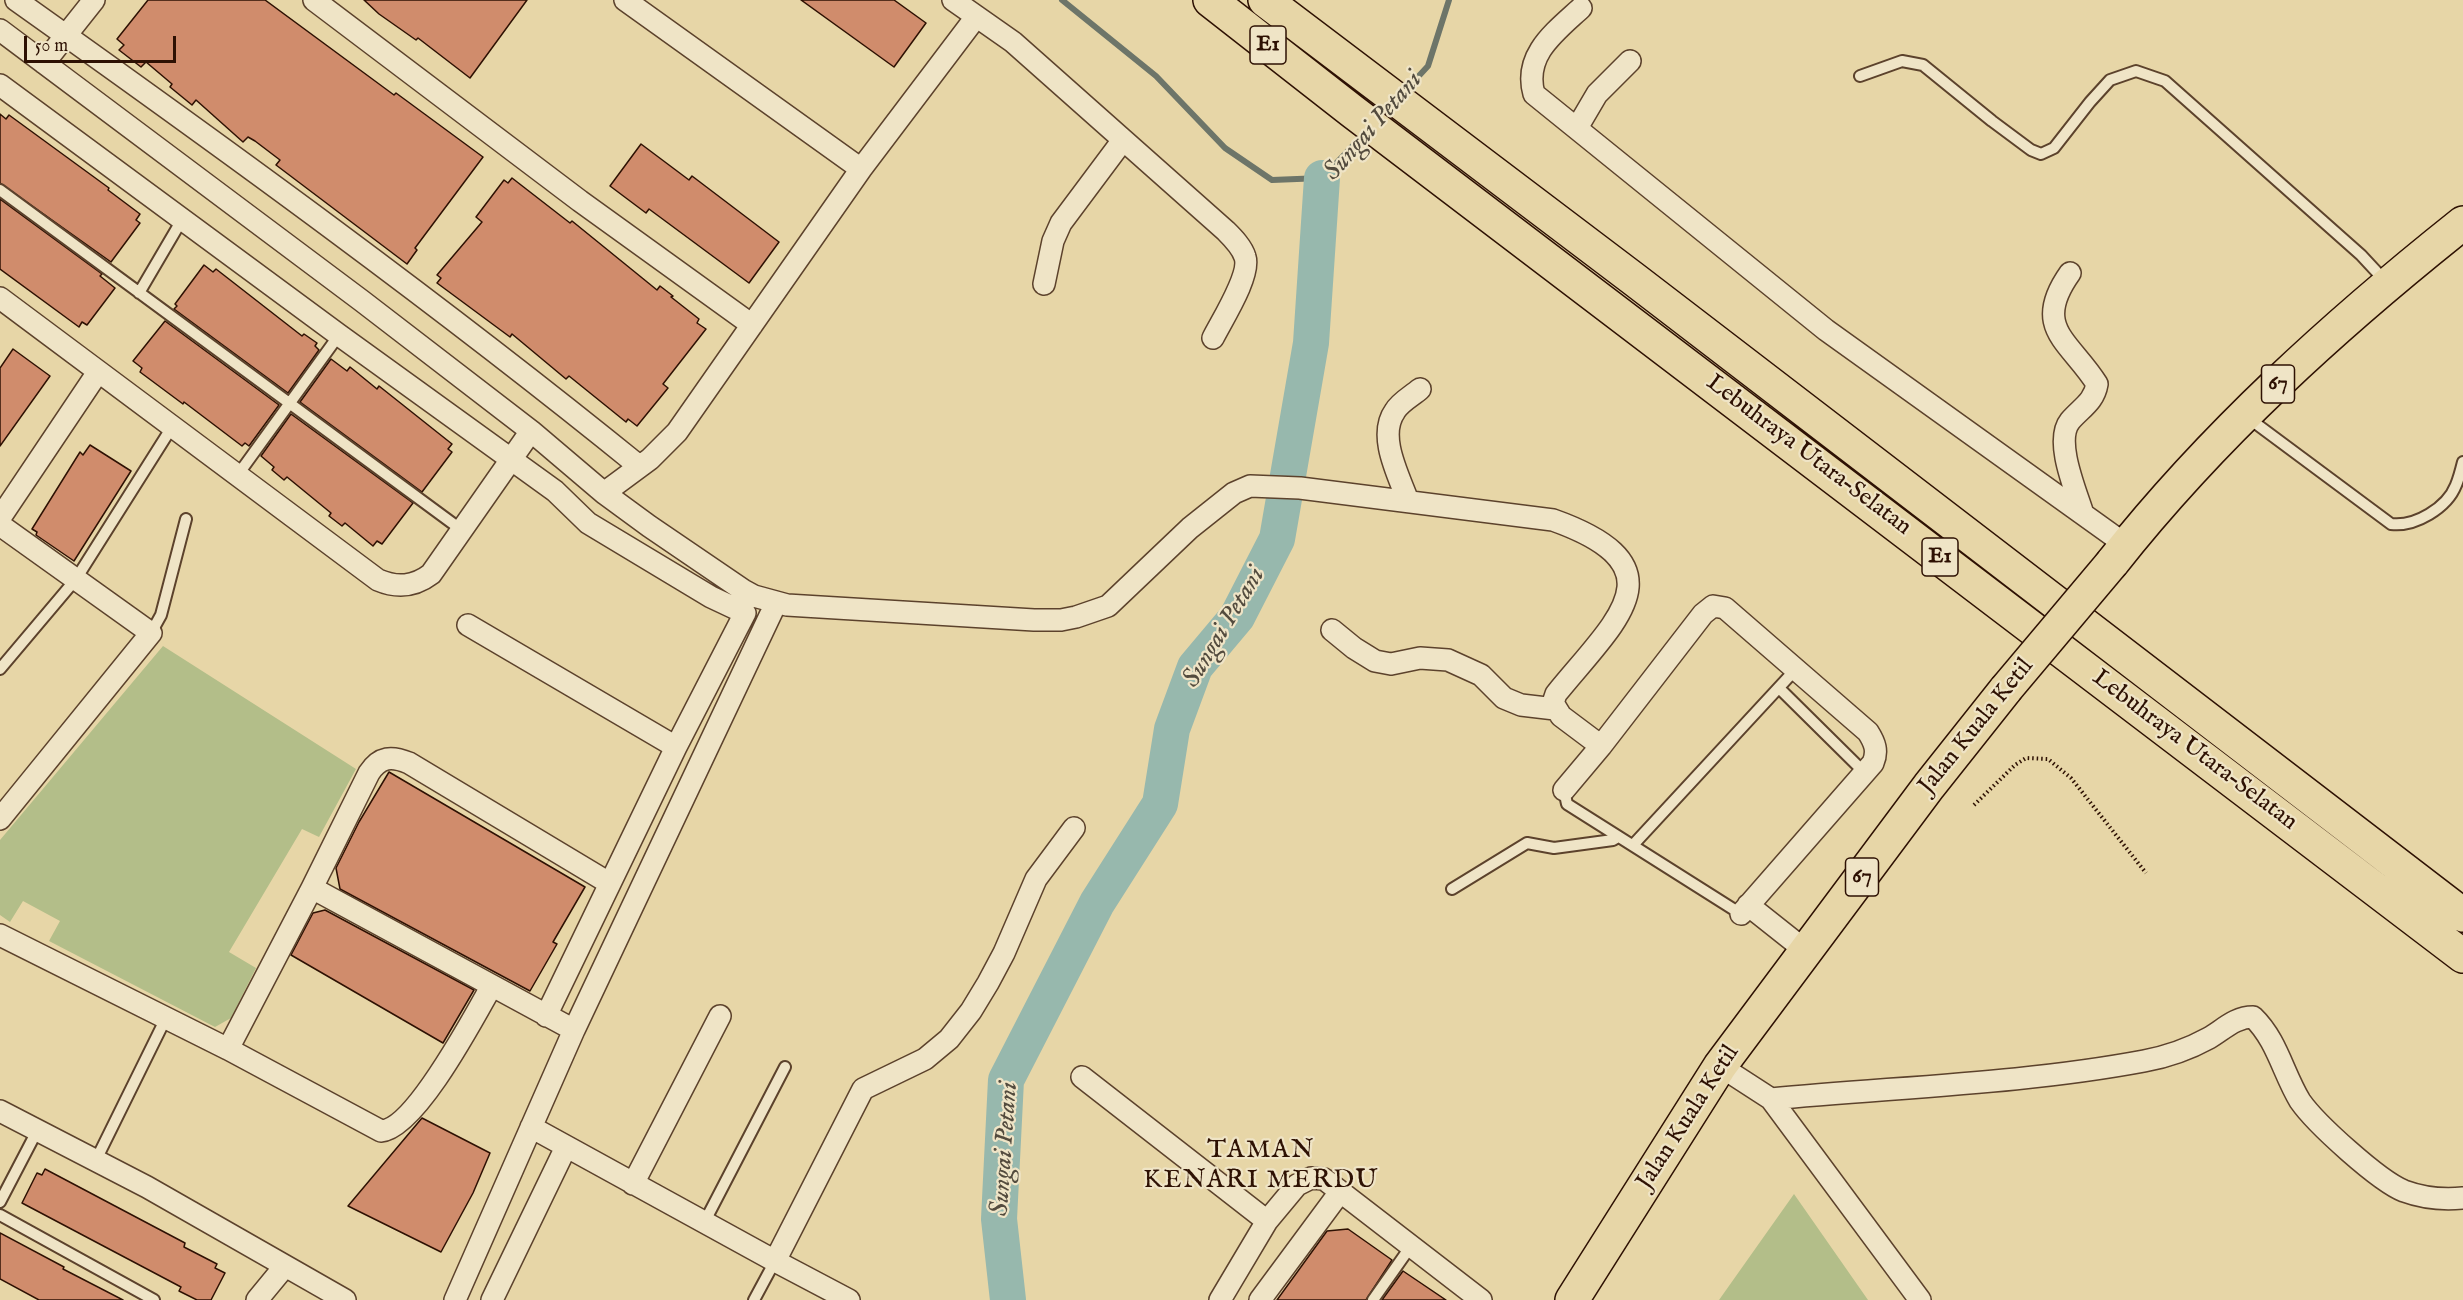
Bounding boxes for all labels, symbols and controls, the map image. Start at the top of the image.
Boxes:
scale bar [27,24,178,62]
road number: E1 [1250,26,1286,64]
text: 50 m [35,35,68,58]
water label: Sungai Petani [1318,66,1430,188]
road number: 67 [2262,365,2294,403]
street label: Lebuhraya Utara–Selatan [1700,369,1916,543]
road number: E1 [1922,538,1958,576]
water label: Sungai Petani [1177,562,1273,694]
street label: Jalan Kuala Ketil [1913,653,2041,801]
street label: Lebuhraya Utara–Selatan [2086,664,2302,838]
road number: 67 [1846,858,1878,896]
street label: Jalan Kuala Ketil [1632,1040,1746,1196]
water label: Sungai Petani [986,1081,1026,1217]
district label: TAMAN KENARI MERDU [1143,1136,1379,1198]

